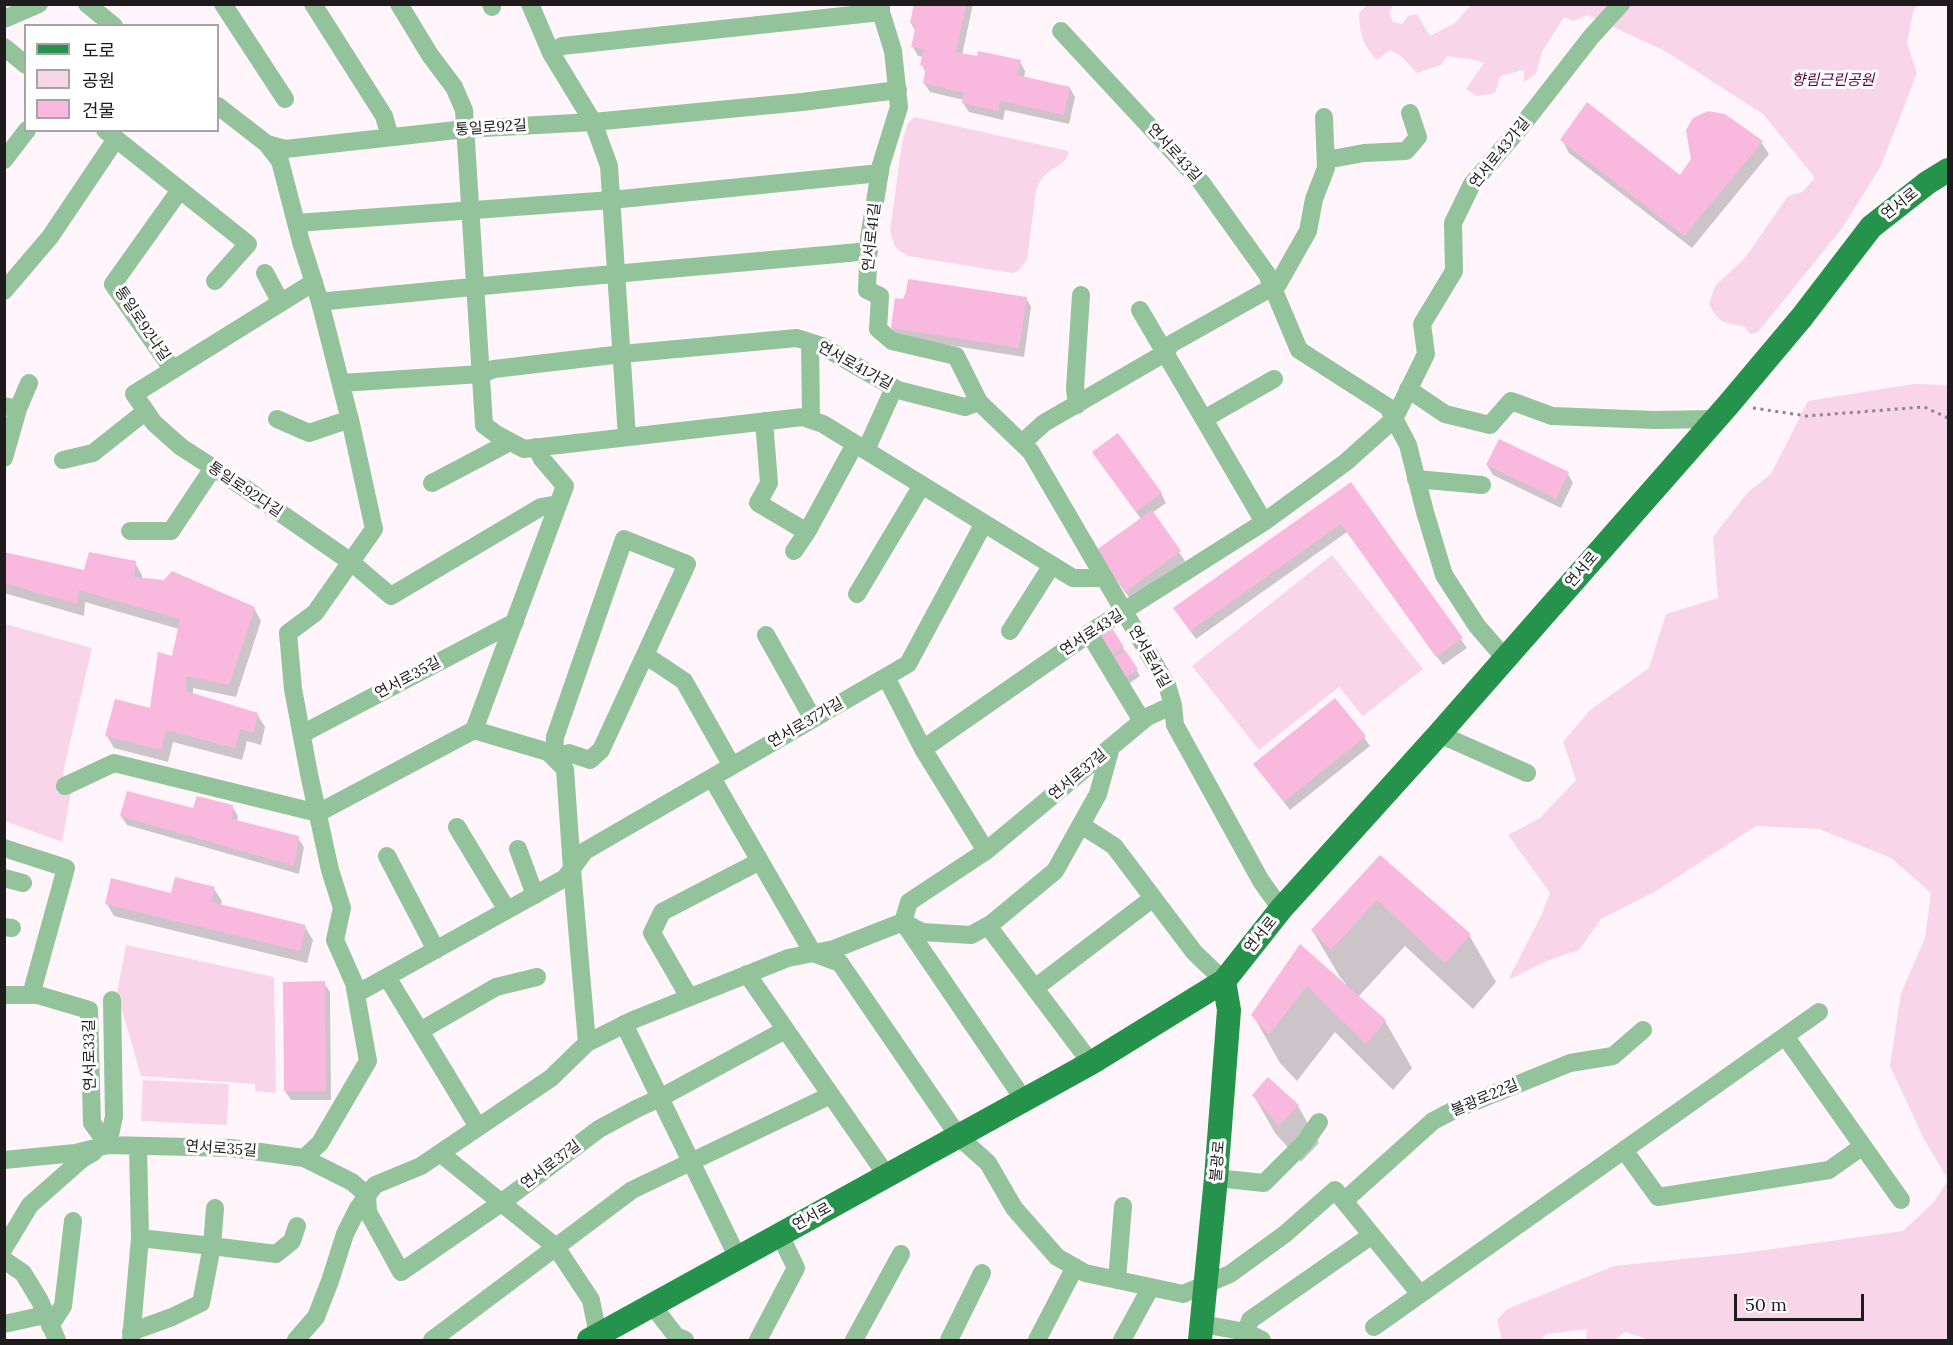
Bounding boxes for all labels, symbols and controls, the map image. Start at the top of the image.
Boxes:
legend [24,24,219,132]
text: 도로 [82,39,115,62]
text: 공원 [82,69,115,92]
park label: 향림근린공원 [1792,72,1874,90]
text: 건물 [82,99,115,122]
street label: 연서로43가길 [1466,114,1534,192]
street label: 통일로92길 [454,117,528,139]
street label: 연서로43길 [1143,120,1205,186]
street label: 연서로 [1878,184,1922,224]
street label: 연서로41길 [859,202,885,272]
street label: 통일로92나길 [111,283,173,365]
street label: 연서로41가길 [815,338,895,394]
street label: 통일로92다길 [204,459,286,521]
street label: 연서로 [1562,548,1602,592]
street label: 연서로43길 [1057,606,1127,660]
street label: 연서로41길 [1124,623,1174,691]
street label: 연서로35길 [372,653,444,703]
street label: 연서로37가길 [765,694,847,752]
street label: 연서로37길 [1045,746,1111,804]
street label: 연서로 [1241,913,1281,957]
street label: 연서로33길 [80,1019,100,1091]
street label: 불광로22길 [1449,1076,1521,1120]
street label: 연서로37길 [518,1137,584,1193]
street label: 연서로35길 [185,1138,257,1160]
street label: 불광로 [1207,1140,1229,1182]
street label: 연서로 [790,1199,834,1235]
scale bar [1737,1282,1868,1320]
text: 50 m [1745,1293,1787,1316]

